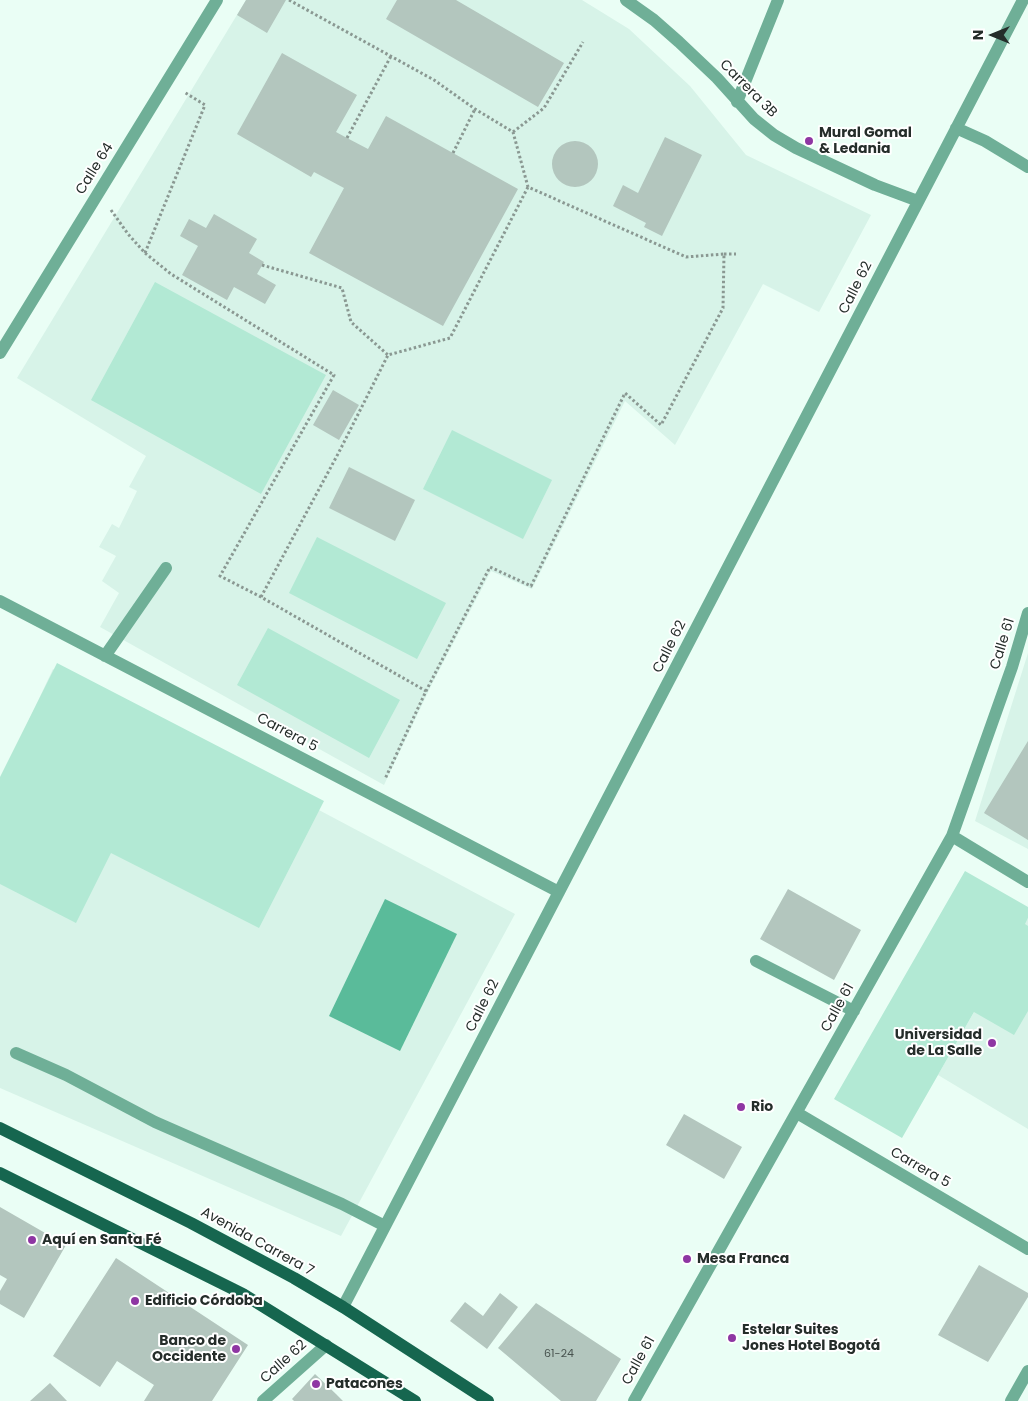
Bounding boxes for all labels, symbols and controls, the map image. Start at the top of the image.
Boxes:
north arrow [968,10,1018,60]
text: N [968,30,988,40]
street label: Carrera 3B [716,57,780,121]
place label: Mural Gomal & Ledania [819,125,912,158]
marker: Mural Gomal & Ledania [803,135,815,147]
street label: Calle 64 [73,140,117,198]
street label: Calle 62 [836,259,876,317]
street label: Calle 61 [987,616,1019,672]
street label: Calle 62 [650,618,690,676]
street label: Carrera 5 [254,710,320,756]
street label: Calle 62 [463,977,503,1035]
street label: Calle 61 [818,981,858,1035]
place label: Universidad de La Salle [895,1027,982,1060]
marker: Universidad de La Salle [986,1037,998,1049]
place label: Rio [751,1099,773,1115]
marker: Rio [735,1101,747,1113]
street label: Carrera 5 [887,1144,953,1192]
street label: Avenida Carrera 7 [198,1204,316,1280]
place label: Aquí en Santa Fé [42,1232,162,1248]
marker: Aquí en Santa Fé [26,1234,38,1246]
place label: Mesa Franca [697,1251,789,1267]
marker: Mesa Franca [681,1253,693,1265]
place label: Edificio Córdoba [145,1293,263,1309]
marker: Edificio Córdoba [129,1295,141,1307]
place label: Estelar Suites Jones Hotel Bogotá [742,1322,880,1354]
marker: Estelar Suites Jones Hotel Bogotá [726,1332,738,1344]
place label: Banco de Occidente [152,1333,226,1365]
street label: Calle 61 [619,1334,659,1388]
street label: Calle 62 [257,1337,311,1387]
marker: Banco de Occidente [230,1343,242,1355]
house number: 61-24 [544,1347,574,1361]
place label: Patacones [326,1376,403,1392]
marker: Patacones [310,1378,322,1390]

